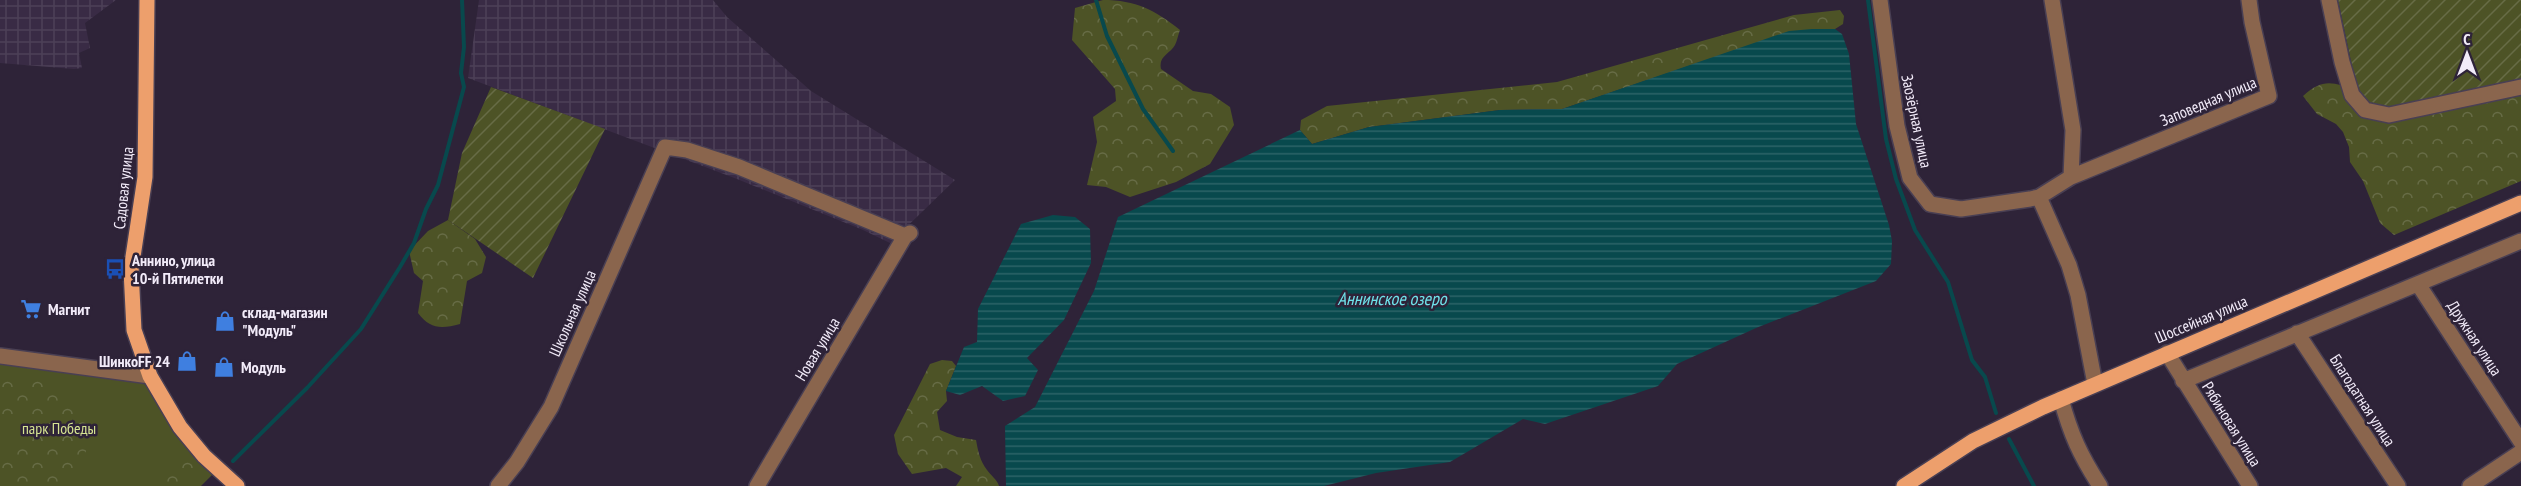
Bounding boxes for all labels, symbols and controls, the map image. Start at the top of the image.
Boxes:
north arrow [2437,24,2497,84]
text: С [2463,29,2471,49]
street label: Заозёрная улица [1897,72,1937,170]
street label: Заповедная улица [2157,72,2259,130]
street label: Садовая улица [109,146,137,230]
place label: Аннино, улица 10-й Пятилетки [131,250,223,288]
bus stop icon: Аннино, улица 10-й Пятилетки [103,257,127,281]
street label: Школьная улица [544,267,600,359]
water label: Аннинское озеро [1337,287,1448,310]
street label: Шоссейная улица [2152,291,2250,347]
supermarket icon: Магнит [19,297,43,321]
street label: Дружная улица [2443,297,2507,379]
place label: Магнит [48,299,90,319]
place label: склад-магазин "Модуль" [242,302,328,340]
shop icon: склад-магазин "Модуль" [213,309,237,333]
street label: Новая улица [790,314,844,384]
shop icon: ШинкоFF 24 [175,349,199,373]
street label: Благодатная улица [2326,350,2400,450]
place label: ШинкоFF 24 [99,351,170,371]
shop icon: Модуль [212,355,236,379]
place label: Модуль [241,357,286,377]
street label: Рябиновая улица [2198,378,2266,470]
park label: парк Победы [22,418,96,438]

